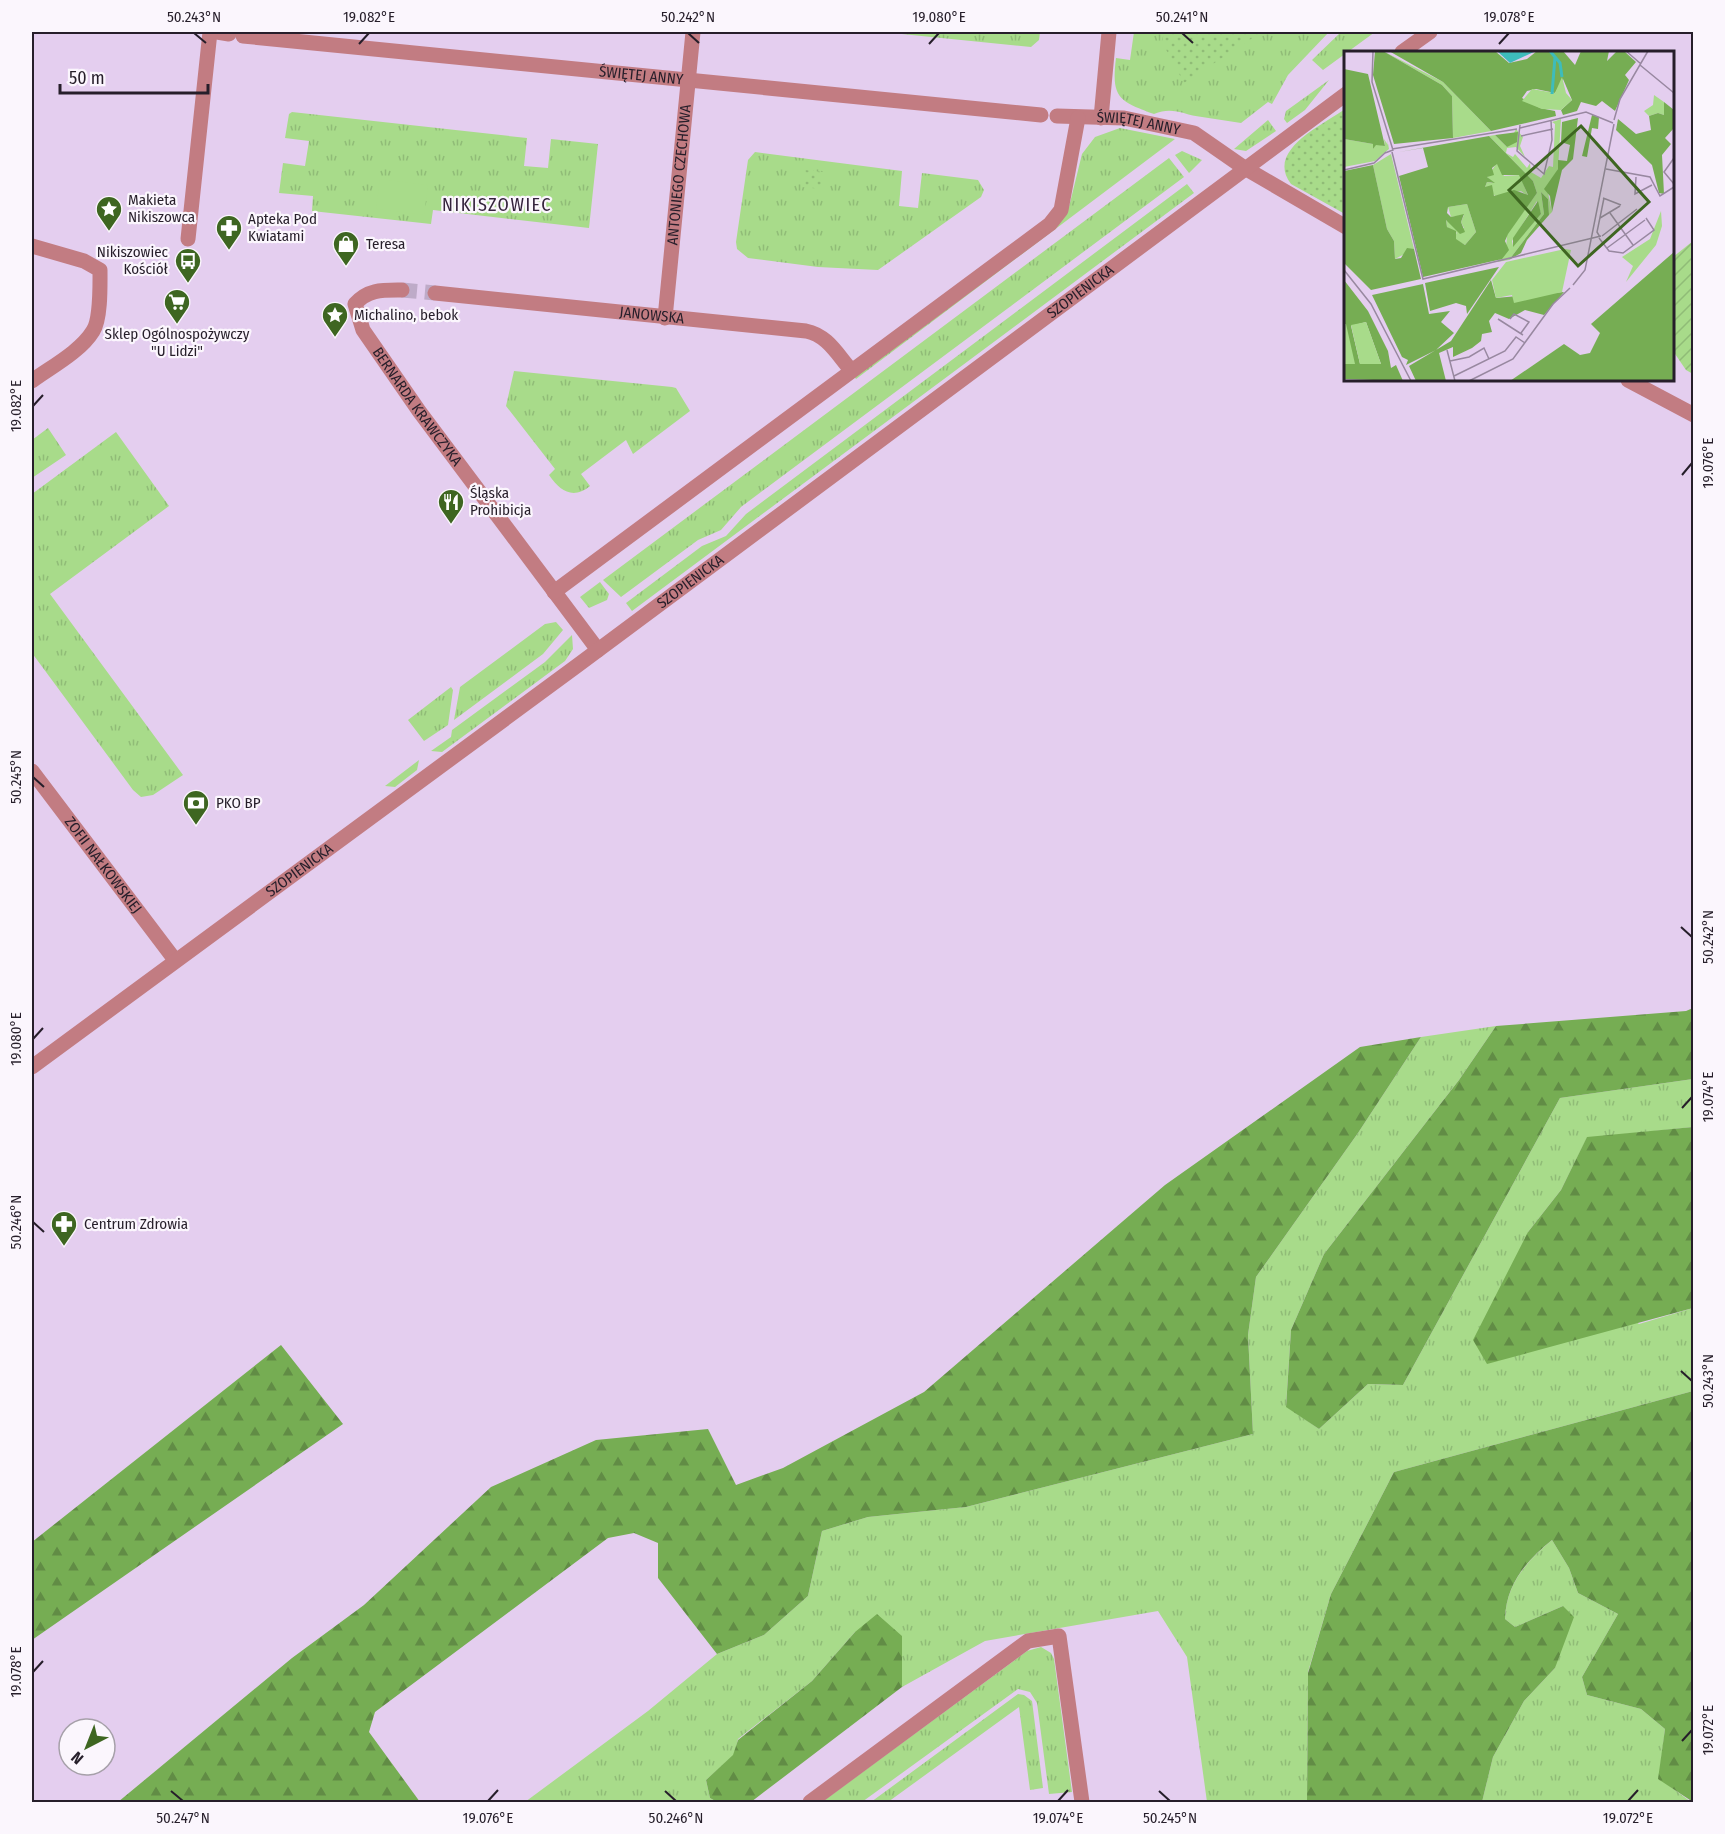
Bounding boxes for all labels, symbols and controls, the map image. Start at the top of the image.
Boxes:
text: 50.243°N [167,8,221,26]
text: 19.082°E [343,8,395,26]
text: 50.242°N [661,8,715,26]
text: 19.080°E [912,8,966,26]
text: 50.241°N [1156,8,1208,26]
text: 19.078°E [1483,8,1535,26]
inset map [1344,51,1674,381]
scale bar [60,57,208,95]
street label: ŚWIĘTEJ ANNY [598,62,685,89]
text: 50 m [69,67,105,89]
street label: ANTONIEGO CZECHOWA [663,104,695,246]
street label: ŚWIĘTEJ ANNY [1096,108,1182,139]
place label: Makieta Nikiszowca [128,191,195,226]
place icon: Makieta Nikiszowca [94,194,124,232]
district label: NIKISZOWIEC [442,194,552,216]
place label: Apteka Pod Kwiatami [248,210,317,245]
pharmacy icon: Apteka Pod Kwiatami [214,213,244,251]
shop icon: Teresa [331,229,361,267]
place label: Teresa [366,235,405,253]
place label: Nikiszowiec Kościół [97,243,169,278]
bus stop icon: Nikiszowiec Kościół [173,246,203,284]
street label: SZOPIENICKA [1043,261,1117,322]
supermarket icon: Sklep Ogólnospożywczy "U Lidzi" [162,287,192,325]
place icon: Michalino, bebok [320,300,350,338]
street label: JANOWSKA [619,303,685,327]
place label: Michalino, bebok [354,306,458,324]
place label: Sklep Ogólnospożywczy "U Lidzi" [105,325,250,360]
street label: BERNARDA KRAWCZYKA [369,344,466,470]
text: 19.082°E [7,380,25,432]
text: 19.076°E [1699,438,1717,488]
place label: Śląska Prohibicja [470,484,531,519]
restaurant icon: Śląska Prohibicja [436,487,466,525]
street label: SZOPIENICKA [653,551,727,612]
text: 50.245°N [7,750,25,804]
bank icon: PKO BP [181,788,211,826]
place label: PKO BP [216,794,261,812]
street label: ZOFII NAŁKOWSKIEJ [61,813,146,917]
street label: SZOPIENICKA [262,840,336,901]
text: 50.242°N [1699,910,1717,964]
text: 19.080°E [7,1012,25,1066]
text: 19.074°E [1699,1072,1717,1122]
text: 50.246°N [7,1195,25,1249]
pharmacy icon: Centrum Zdrowia [49,1209,79,1247]
place label: Centrum Zdrowia [84,1215,188,1233]
text: 50.243°N [1699,1354,1717,1408]
text: 19.078°E [7,1646,25,1698]
text: 19.072°E [1699,1705,1717,1755]
north arrow [57,1717,117,1777]
text: N [67,1748,87,1768]
text: 50.247°N [156,1809,210,1827]
text: 19.076°E [463,1809,513,1827]
text: 50.246°N [649,1809,703,1827]
text: 19.074°E [1033,1809,1083,1827]
text: 50.245°N [1143,1809,1197,1827]
text: 19.072°E [1603,1809,1653,1827]

